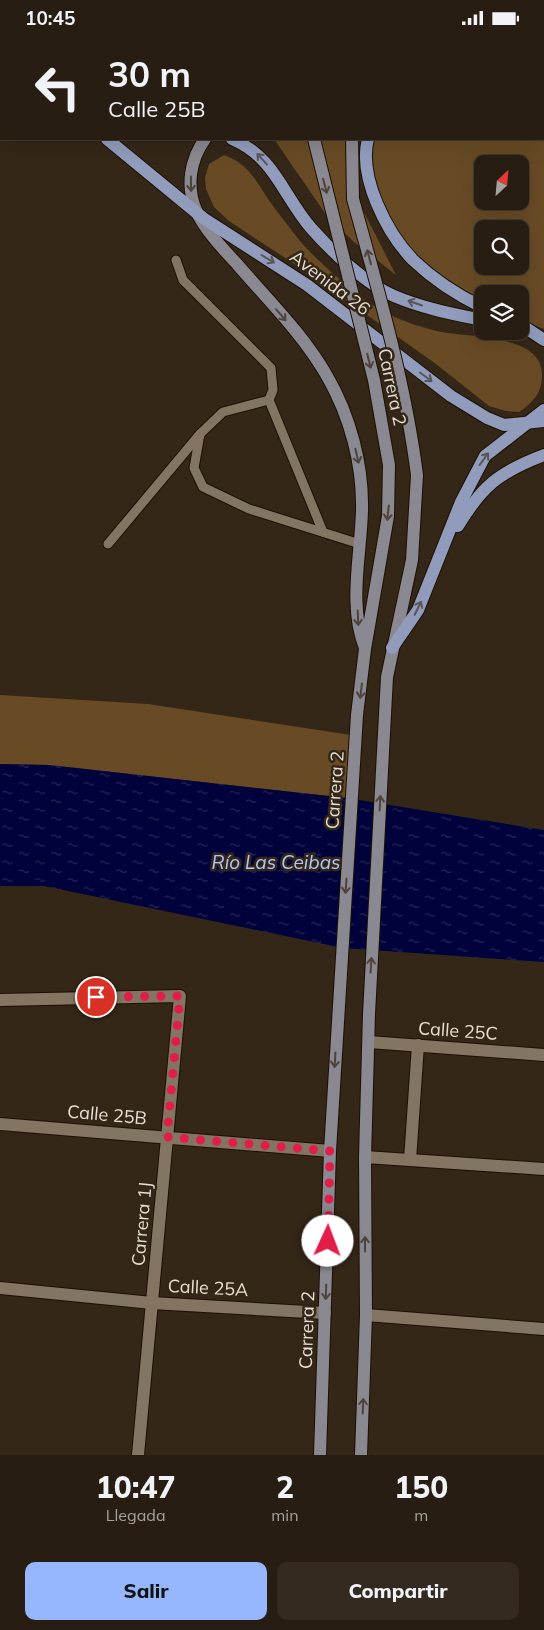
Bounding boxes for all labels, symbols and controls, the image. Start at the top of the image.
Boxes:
text: 10:45 [25,6,75,30]
text: 30 m [108,52,191,96]
icon: left [25,55,90,120]
text: Calle 25B [108,95,205,123]
one-way arrow [256,153,268,166]
north arrow [474,155,529,210]
map controls [474,155,529,340]
one-way arrow [186,176,196,192]
one-way arrow [321,178,330,194]
button: search [474,220,529,275]
street label: Avenida 26 [286,245,375,320]
one-way arrow [364,249,373,265]
one-way arrow [260,254,274,264]
button: layers [474,285,529,340]
one-way arrow [407,298,423,308]
one-way arrow [275,308,286,321]
street label: Carrera 2 [373,346,412,428]
one-way arrow [365,352,375,368]
one-way arrow [419,372,433,382]
one-way arrow [353,448,362,464]
one-way arrow [478,453,489,466]
one-way arrow [383,505,393,521]
one-way arrow [413,600,423,615]
one-way arrow [353,610,362,626]
one-way arrow [355,683,365,699]
street label: Carrera 2 [320,750,349,830]
one-way arrow [376,795,385,811]
water label: Río Las Ceibas [211,850,341,874]
one-way arrow [342,877,351,893]
one-way arrow [367,957,376,973]
pin [75,976,117,1018]
icon: arrive [82,983,110,1011]
street label: Calle 25C [417,1016,499,1045]
one-way arrow [331,1052,340,1068]
street label: Calle 25B [66,1100,148,1129]
street label: Carrera 1J [126,1181,157,1267]
position arrow [301,1214,353,1266]
one-way arrow [360,1236,370,1252]
street label: Calle 25A [167,1274,249,1301]
one-way arrow [321,1284,331,1300]
street label: Carrera 2 [294,1290,319,1370]
one-way arrow [358,1399,367,1415]
text: 10:47 [96,1468,176,1506]
text: 2 [276,1468,294,1506]
text: 150 [394,1468,448,1506]
text: Llegada [106,1505,165,1525]
text: min [271,1505,299,1525]
text: m [414,1505,428,1525]
button: Salir [25,1562,267,1620]
button: Compartir [277,1562,519,1620]

